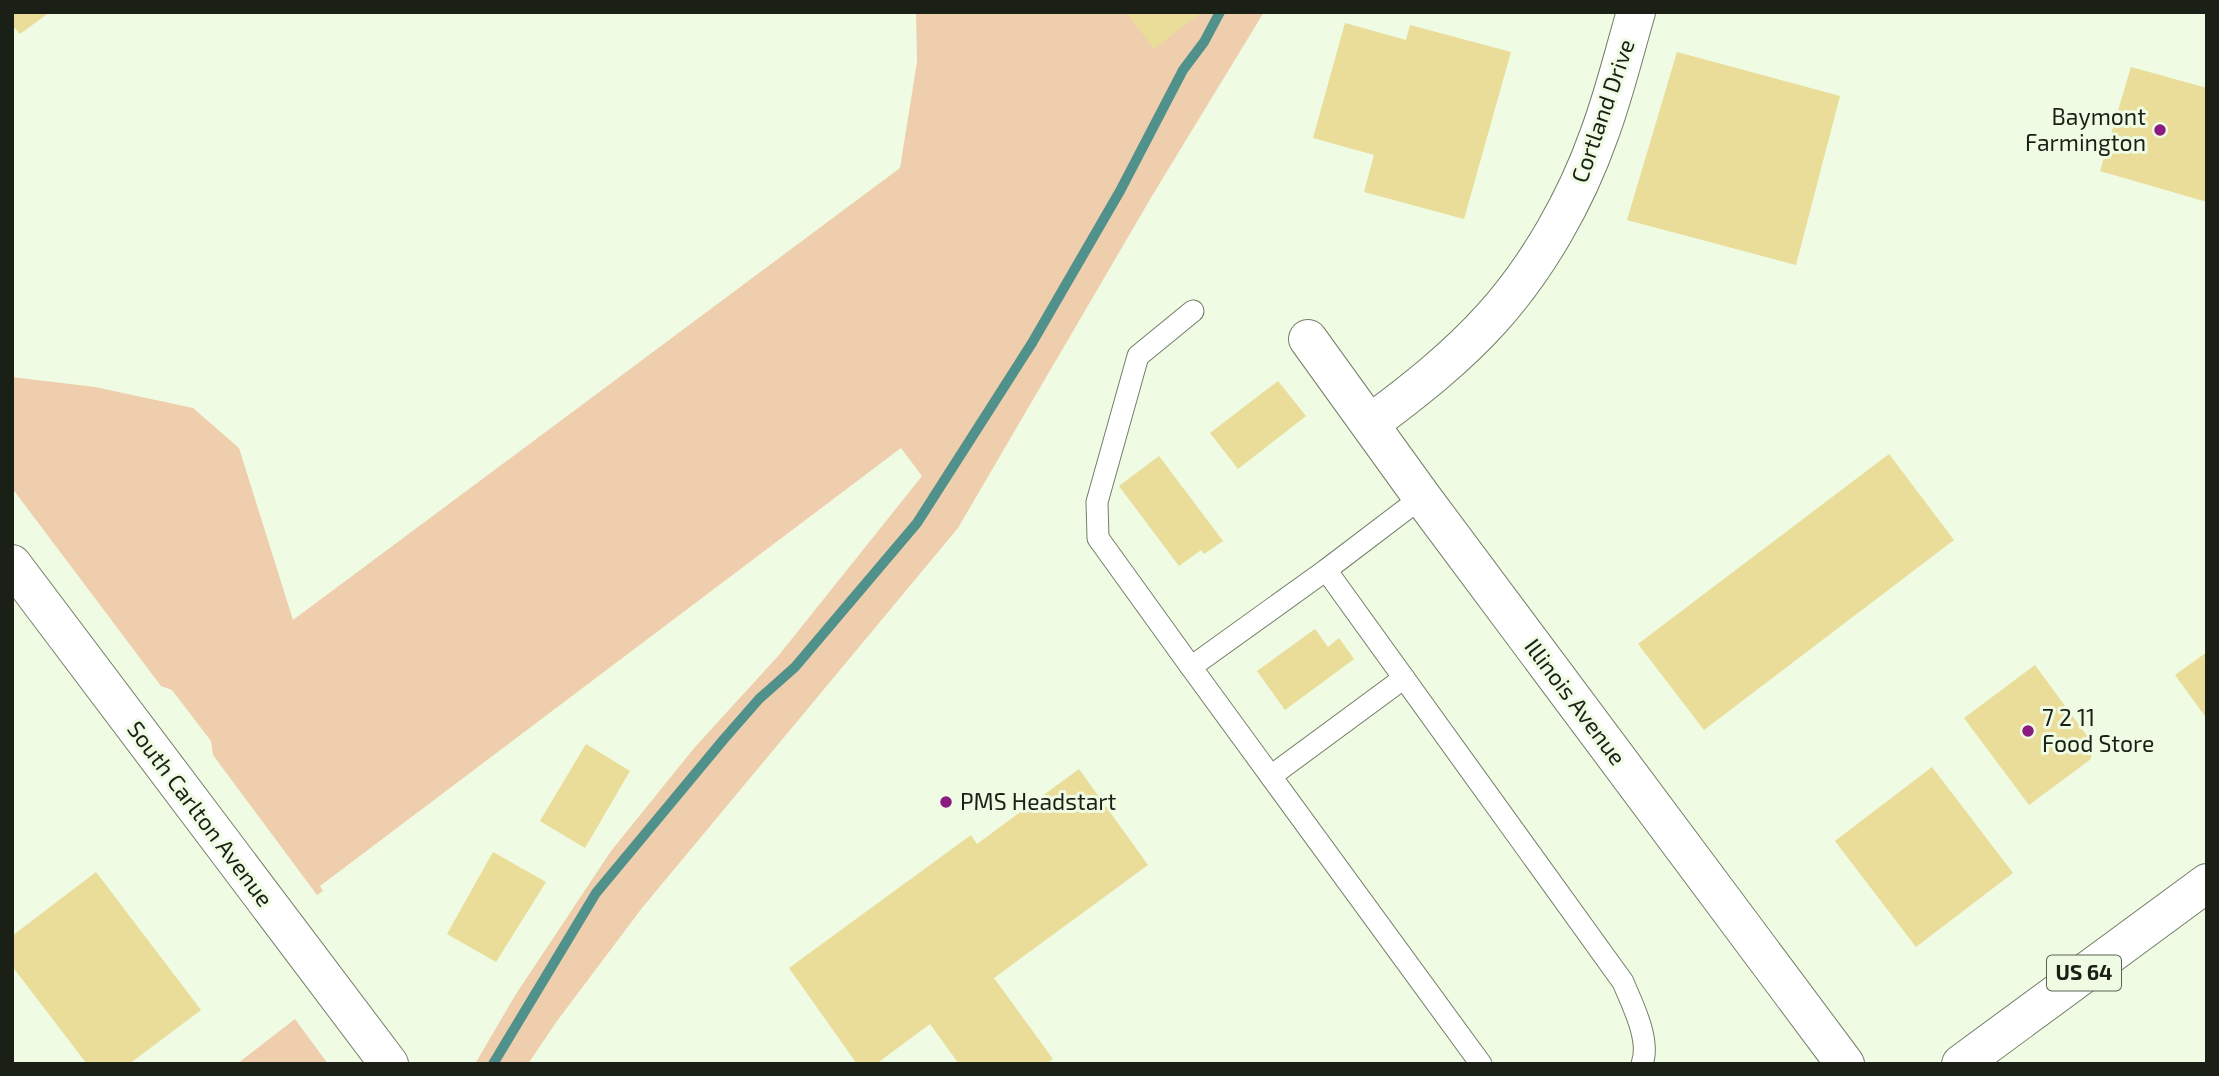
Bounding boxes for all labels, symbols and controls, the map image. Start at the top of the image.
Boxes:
street label: Cortland Drive [1564,35,1640,186]
place label: Baymont Farmington [2025,102,2146,156]
marker: Baymont Farmington [2152,122,2168,138]
street label: Illinois Avenue [1519,633,1632,770]
place label: 7 2 11 Food Store [2042,703,2154,757]
street label: South Carlton Avenue [122,715,280,912]
marker: 7 2 11 Food Store [2020,723,2036,739]
place label: PMS Headstart [960,787,1117,815]
marker: PMS Headstart [938,794,954,810]
road number: US 64 [2047,956,2121,990]

